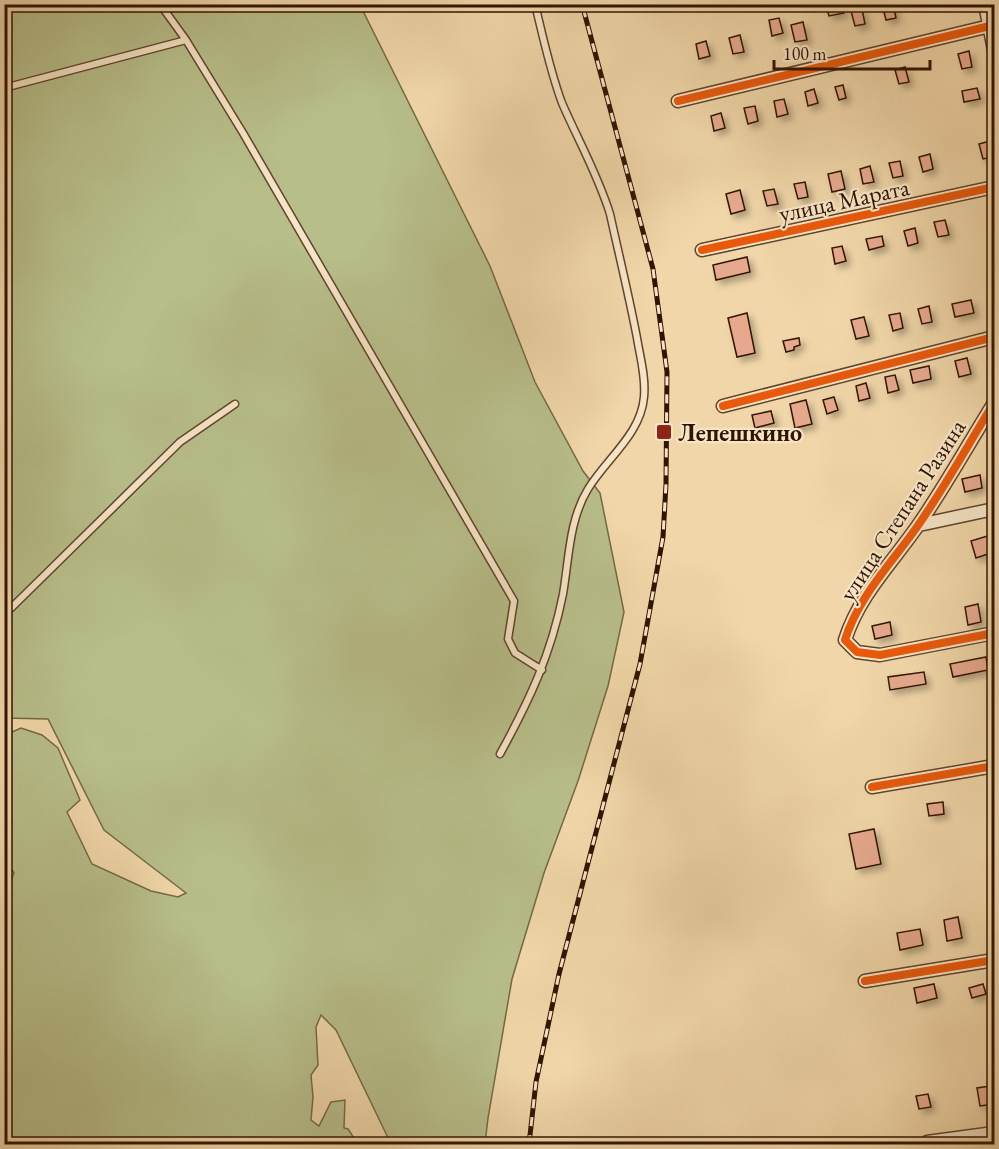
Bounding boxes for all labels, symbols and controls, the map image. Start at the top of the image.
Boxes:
scale bar [774,33,930,71]
text: 100 m [783,42,827,65]
street label: улица Марата [776,171,912,229]
street label: улица Степана Разина [832,413,973,607]
place label: Лепешкино [678,417,802,448]
marker: Лепешкино [655,423,673,441]

